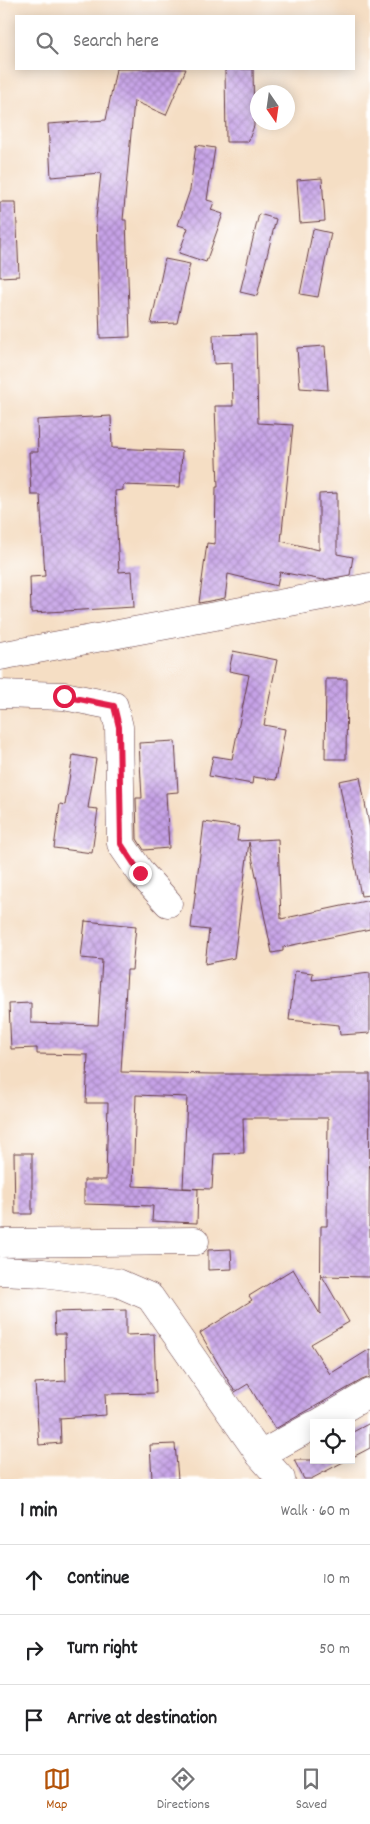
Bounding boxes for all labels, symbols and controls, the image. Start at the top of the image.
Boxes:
search box [15,15,355,70]
icon: search [33,29,61,57]
text: Search here [73,29,159,56]
north arrow [250,85,295,130]
route start [53,685,76,708]
route end [129,862,152,885]
map controls [310,1419,355,1464]
button: locate [310,1419,355,1464]
text: 1 min [20,1497,57,1527]
text: Walk · 60 m [281,1500,350,1523]
icon: ahead [20,1566,48,1594]
text: Continue [67,1566,129,1593]
text: 10 m [323,1568,350,1591]
icon: right [20,1636,48,1664]
text: Turn right [67,1636,138,1663]
text: 50 m [319,1638,350,1661]
icon: arrive [20,1706,48,1734]
text: Arrive at destination [67,1706,217,1733]
tab: Map [43,1765,71,1815]
tab: Directions [157,1765,210,1815]
tab: Saved [296,1765,327,1815]

